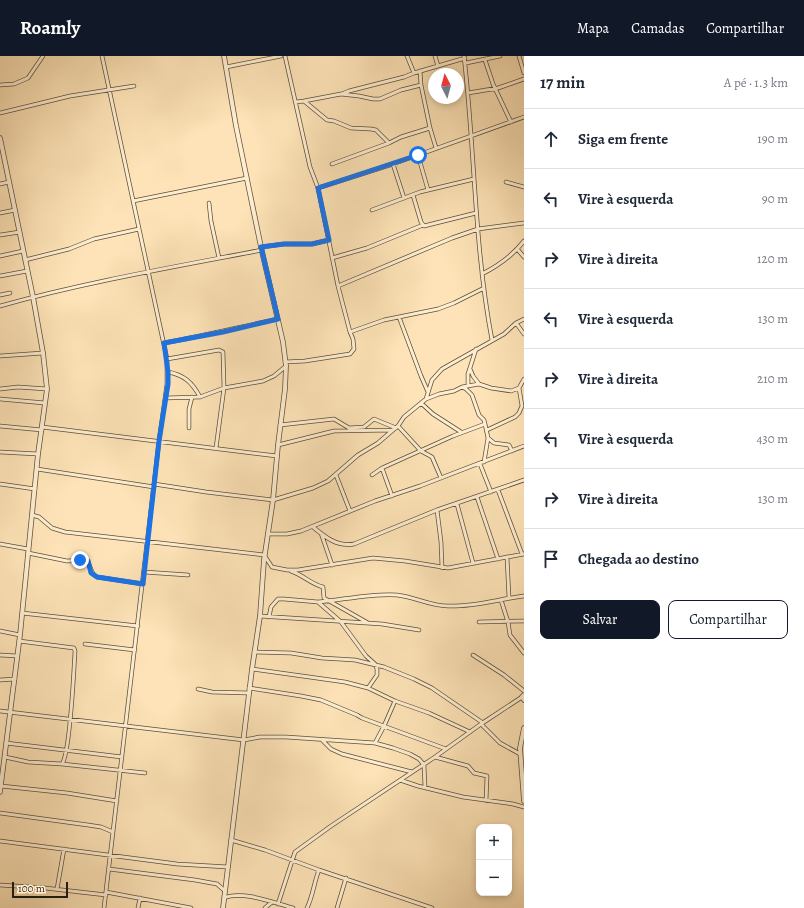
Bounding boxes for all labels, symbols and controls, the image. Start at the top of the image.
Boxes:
text: Roamly [20,15,80,41]
text: Mapa [577,19,609,38]
text: Camadas [631,19,684,38]
text: Compartilhar [706,19,784,38]
north arrow [428,68,464,104]
text: 17 min [540,71,585,94]
text: A pé · 1.3 km [724,74,788,91]
icon: ahead [540,128,562,150]
text: Siga em frente [578,129,668,149]
text: 190 m [757,130,788,147]
route start [409,146,427,164]
icon: left [540,188,562,210]
text: Vire à esquerda [578,189,674,209]
text: 90 m [762,190,788,207]
icon: right [540,248,562,270]
text: Vire à direita [578,249,658,269]
text: 120 m [757,250,788,267]
icon: left [540,308,562,330]
text: Vire à esquerda [578,309,674,329]
text: 130 m [758,310,788,327]
icon: right [540,368,562,390]
text: Vire à direita [578,369,658,389]
text: 210 m [757,370,788,387]
icon: left [540,428,562,450]
text: Vire à esquerda [578,429,674,449]
text: 430 m [756,430,788,447]
icon: right [540,488,562,510]
text: Vire à direita [578,489,658,509]
text: 130 m [758,490,788,507]
icon: arrive [540,548,562,570]
text: Chegada ao destino [578,549,699,569]
route end [71,551,89,569]
button: Salvar [540,600,660,639]
button: Compartilhar [668,600,788,639]
map controls [476,824,512,896]
button: + [476,824,512,860]
button: − [476,860,512,896]
scale bar [12,880,68,899]
text: 100 m [18,881,45,896]

